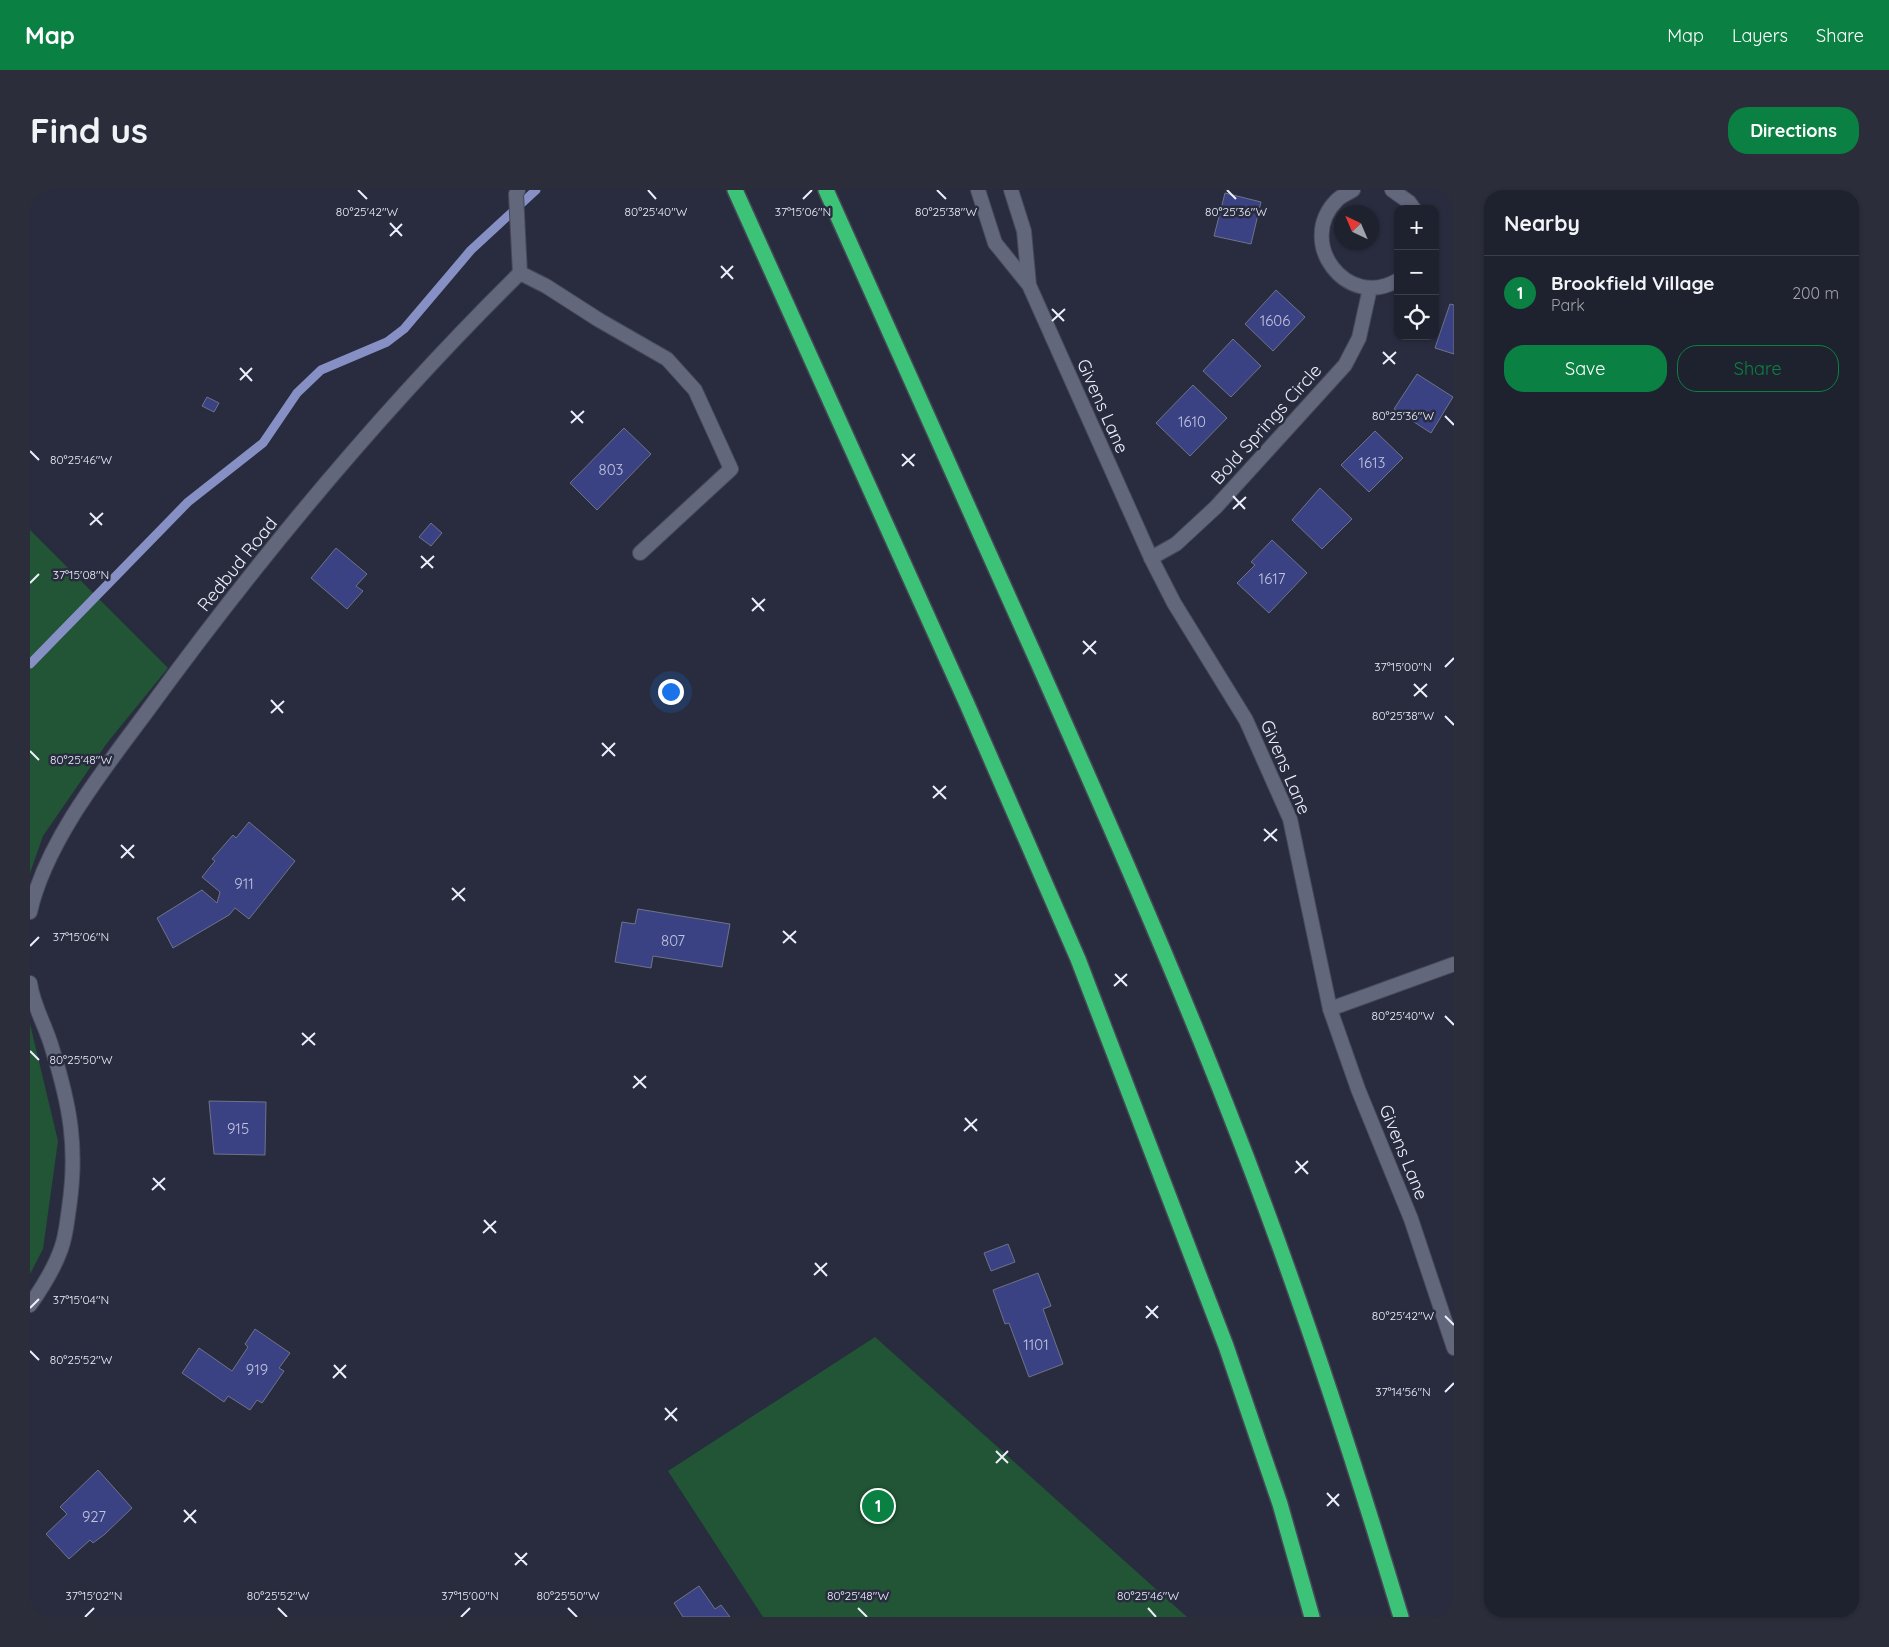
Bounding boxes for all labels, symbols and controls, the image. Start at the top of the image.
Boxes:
text: Map [25,20,75,50]
text: Map [1667,24,1704,47]
text: Layers [1732,24,1788,47]
text: Share [1816,24,1864,47]
button: Directions [1728,107,1859,154]
text: Find us [30,108,148,152]
text: 80°25'42"W [336,204,399,219]
text: 80°25'40"W [625,204,688,219]
text: 37°15'06"N [775,204,831,219]
text: 80°25'38"W [915,204,977,219]
text: 80°25'36"W [1205,204,1267,219]
north arrow [1334,205,1379,250]
map controls [1394,205,1439,340]
button: + [1394,205,1439,250]
text: Nearby [1504,210,1580,236]
button: − [1394,250,1439,295]
text: Brookfield Village [1551,271,1715,295]
text: 1 [1517,283,1523,303]
text: 200 m [1792,283,1839,303]
button: locate [1394,295,1439,340]
text: Park [1551,295,1585,315]
house number: 1606 [1260,311,1290,330]
button: Save [1504,345,1667,392]
button: Share [1677,345,1839,392]
street label: Givens Lane [1072,355,1134,457]
street label: Bold Springs Circle [1206,359,1326,489]
text: 80°25'36"W [1372,408,1434,423]
house number: 1610 [1178,412,1206,431]
text: 80°25'46"W [50,452,112,467]
house number: 1613 [1359,453,1386,472]
house number: 803 [599,460,624,479]
street label: Redbud Road [192,512,282,616]
text: 37°15'08"N [53,567,109,582]
house number: 1617 [1259,569,1286,588]
text: 37°15'00"N [1374,659,1432,674]
your location [658,679,684,705]
text: 80°25'38"W [1372,708,1434,723]
street label: Givens Lane [1256,716,1316,818]
text: 80°25'48"W [50,752,112,767]
house number: 911 [234,874,254,893]
text: 37°15'06"N [53,929,109,944]
house number: 807 [661,931,685,950]
text: 80°25'40"W [1372,1008,1435,1023]
text: 80°25'50"W [50,1052,113,1067]
street label: Givens Lane [1374,1101,1434,1203]
house number: 915 [227,1119,249,1138]
text: 37°15'04"N [53,1292,109,1307]
text: 80°25'42"W [1372,1308,1435,1323]
house number: 1101 [1023,1335,1049,1354]
text: 80°25'52"W [50,1352,113,1367]
house number: 919 [246,1360,268,1379]
text: 37°14'56"N [1375,1384,1431,1399]
pin: 1 [862,1487,894,1525]
house number: 927 [82,1507,106,1526]
text: 37°15'02"N [66,1588,122,1603]
text: 80°25'52"W [247,1588,310,1603]
text: 37°15'00"N [441,1588,499,1603]
text: 80°25'50"W [537,1588,600,1603]
text: 80°25'48"W [827,1588,889,1603]
text: 80°25'46"W [1117,1588,1179,1603]

